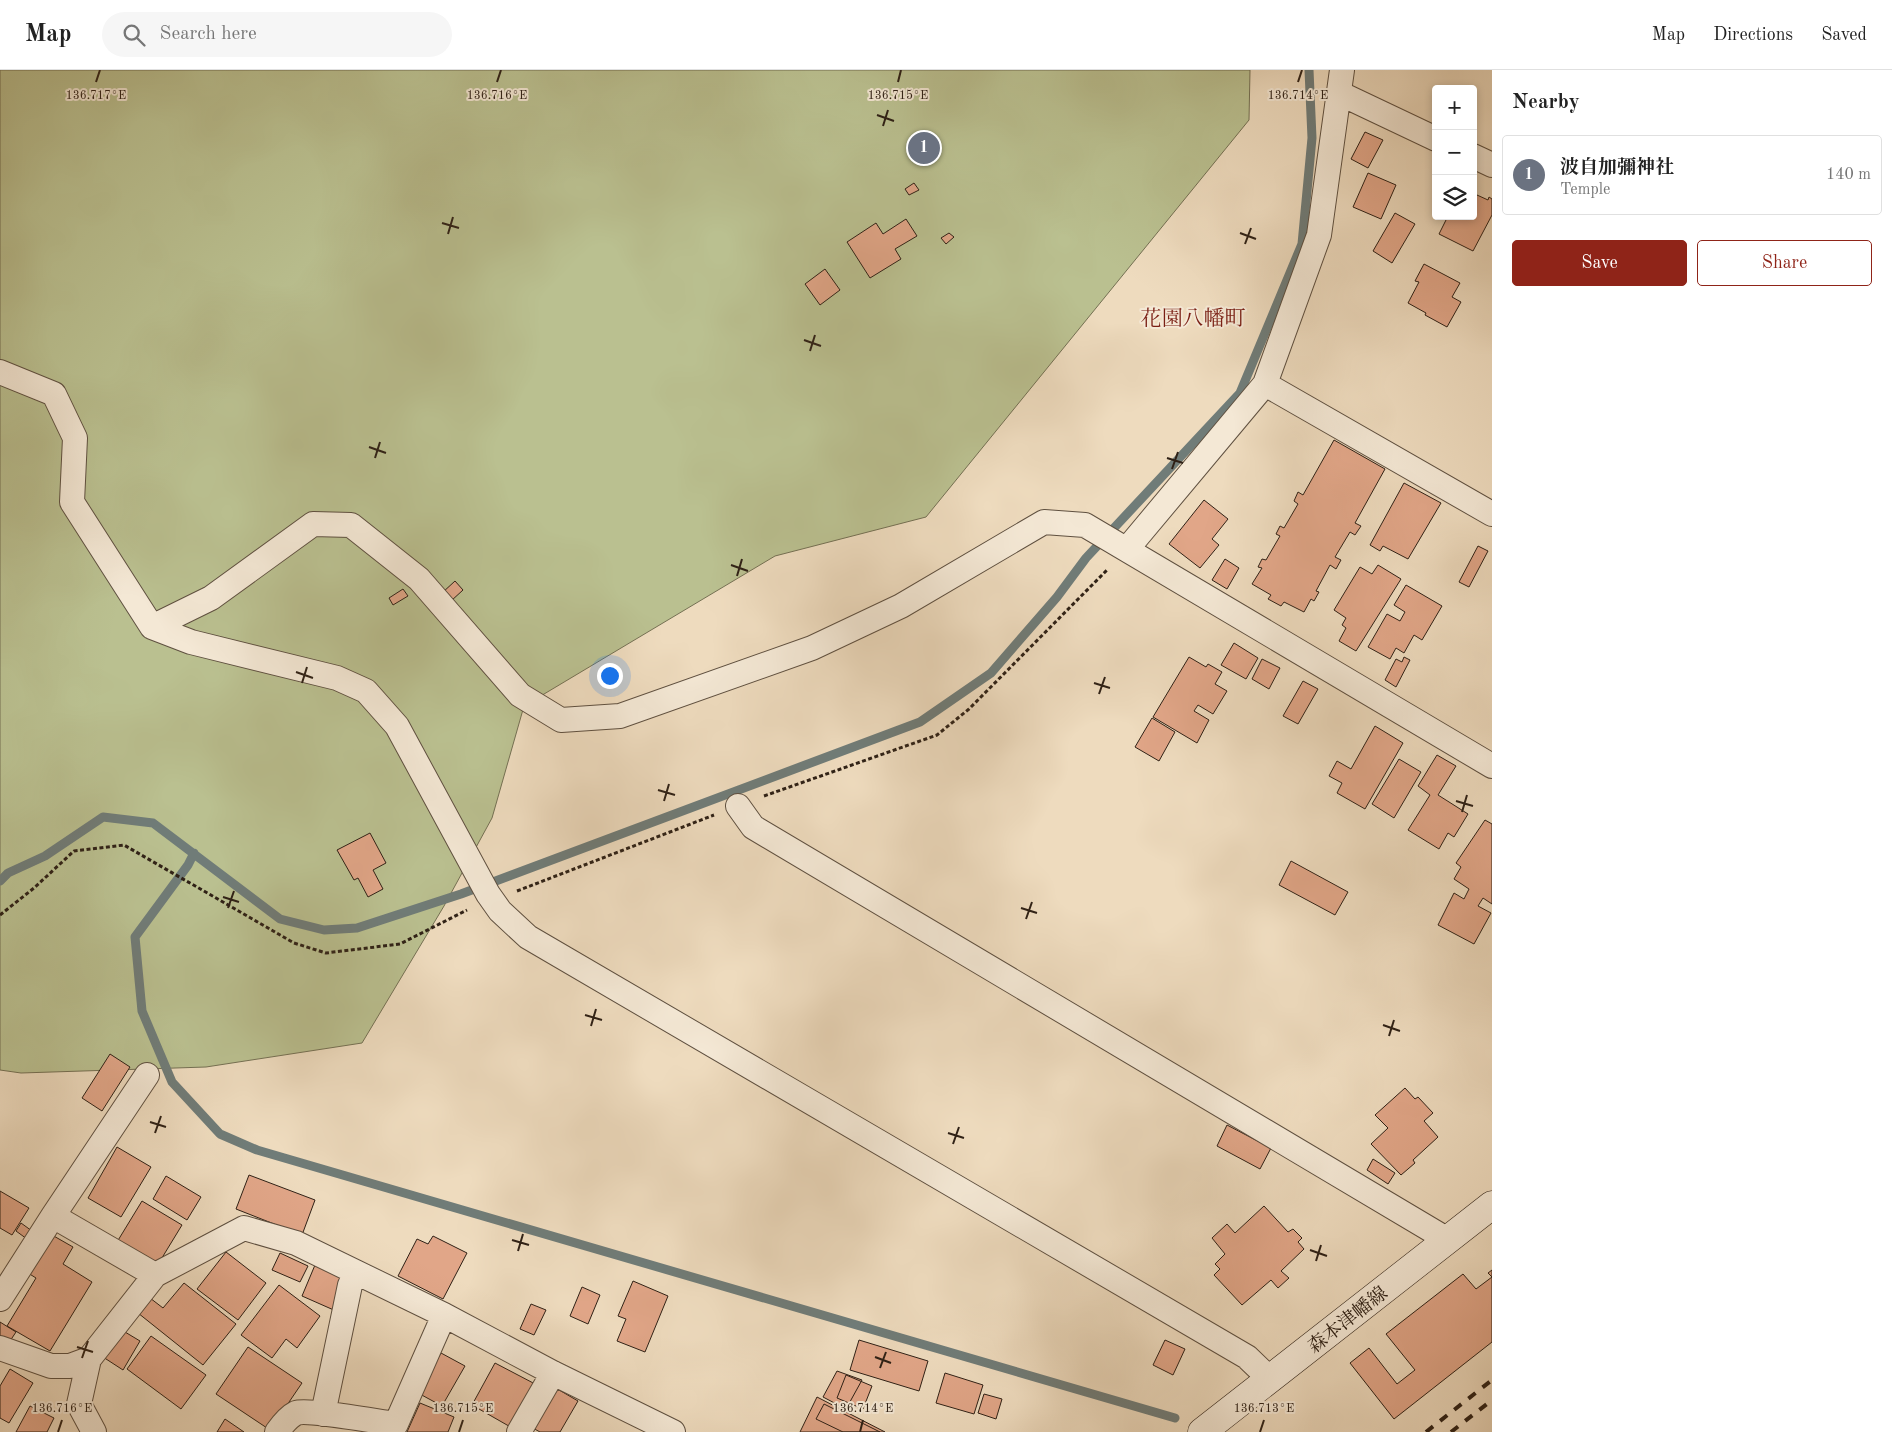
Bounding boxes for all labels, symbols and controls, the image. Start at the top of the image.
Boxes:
search box [102,12,452,57]
icon: search [120,21,148,49]
text: Map [25,23,72,47]
text: Search here [160,25,257,44]
text: Map [1652,26,1685,44]
text: Directions [1713,26,1793,44]
text: Saved [1821,26,1867,44]
map controls [1432,85,1477,220]
button: + [1432,85,1477,130]
text: 136.715°E [868,89,928,102]
text: 136.717°E [66,90,126,102]
text: 136.716°E [467,90,527,102]
text: 136.714°E [1268,90,1328,102]
text: Nearby [1512,92,1580,113]
pin: 1 [908,129,940,167]
button: − [1432,130,1477,175]
text: 波自加彌神社 [1560,159,1674,178]
text: 1 [1524,167,1534,183]
text: 140 m [1826,167,1871,183]
button: layers [1432,175,1477,220]
text: Temple [1560,182,1610,198]
button: Save [1512,240,1687,286]
button: Share [1697,240,1872,286]
district label: 花園八幡町 [1141,307,1246,330]
your location [597,663,623,689]
street label: 森本津幡線 [1303,1282,1392,1358]
text: 136.715°E [433,1402,493,1415]
text: 136.716°E [32,1403,92,1415]
text: 136.714°E [833,1403,893,1415]
text: 136.713°E [1234,1403,1294,1415]

